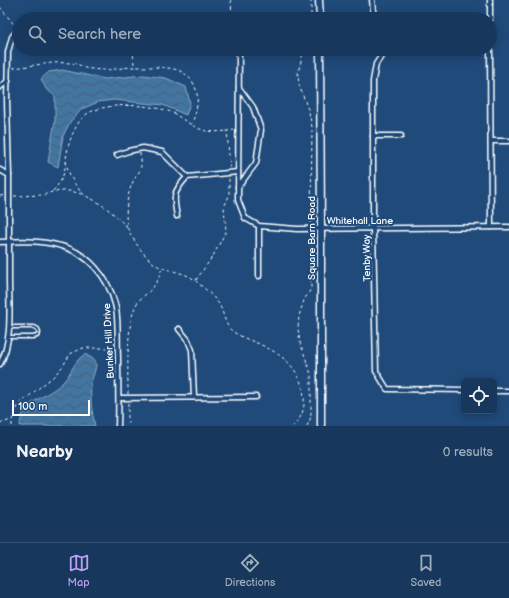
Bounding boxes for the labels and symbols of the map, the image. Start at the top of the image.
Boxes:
street label: Square Barn Road [306,196,318,280]
street label: Whitehall Lane [327,215,393,227]
street label: Tenby Way [361,234,373,282]
street label: Bunker Hill Drive [101,303,117,379]
scale bar [12,398,90,417]

